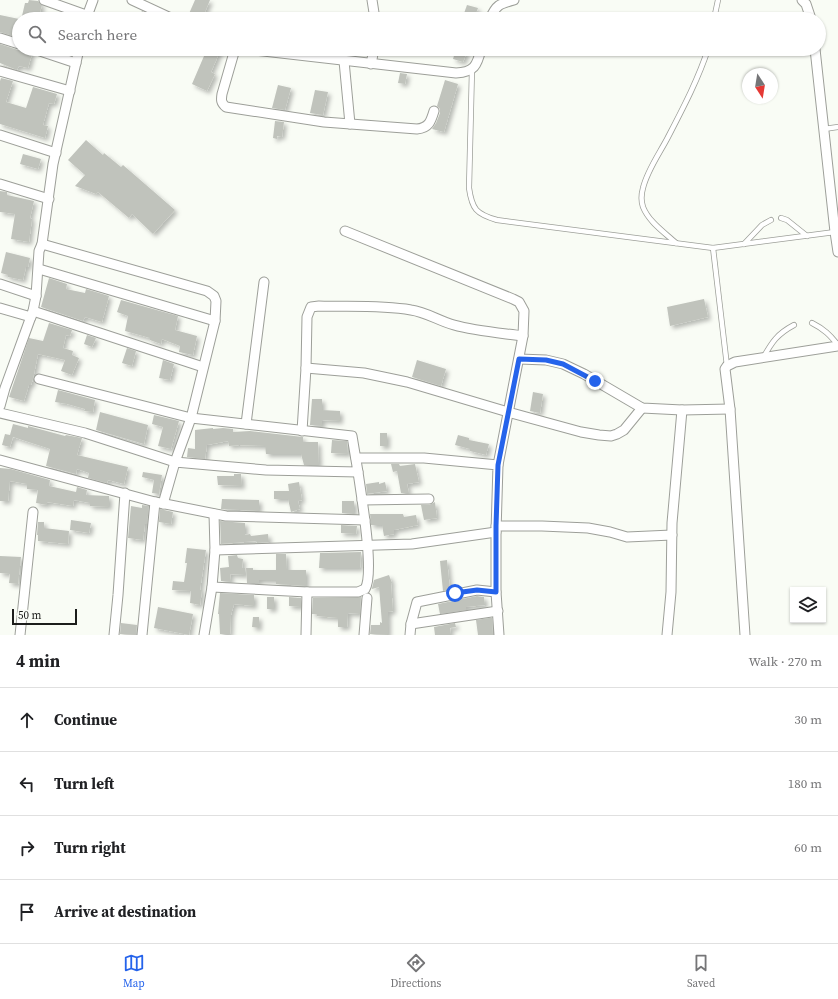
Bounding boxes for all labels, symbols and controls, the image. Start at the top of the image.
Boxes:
search box [12,12,826,56]
icon: search [26,23,48,45]
text: Search here [58,24,137,45]
north arrow [742,68,778,104]
route end [586,372,604,390]
route start [446,584,464,602]
map controls [790,587,826,623]
button: layers [790,587,826,623]
scale bar [12,607,77,626]
text: 50 m [18,608,41,623]
text: 4 min [16,649,60,673]
text: Walk · 270 m [749,653,822,670]
icon: ahead [16,709,38,731]
text: Continue [54,709,117,730]
text: 30 m [794,711,822,728]
icon: left [16,773,38,795]
text: Turn left [54,773,114,794]
text: 180 m [788,775,822,792]
icon: right [16,837,38,859]
text: Turn right [54,837,126,858]
text: 60 m [794,839,822,856]
icon: arrive [16,901,38,923]
text: Arrive at destination [54,901,196,922]
tab: Map [123,952,145,991]
tab: Directions [390,952,441,991]
tab: Saved [687,952,715,991]

